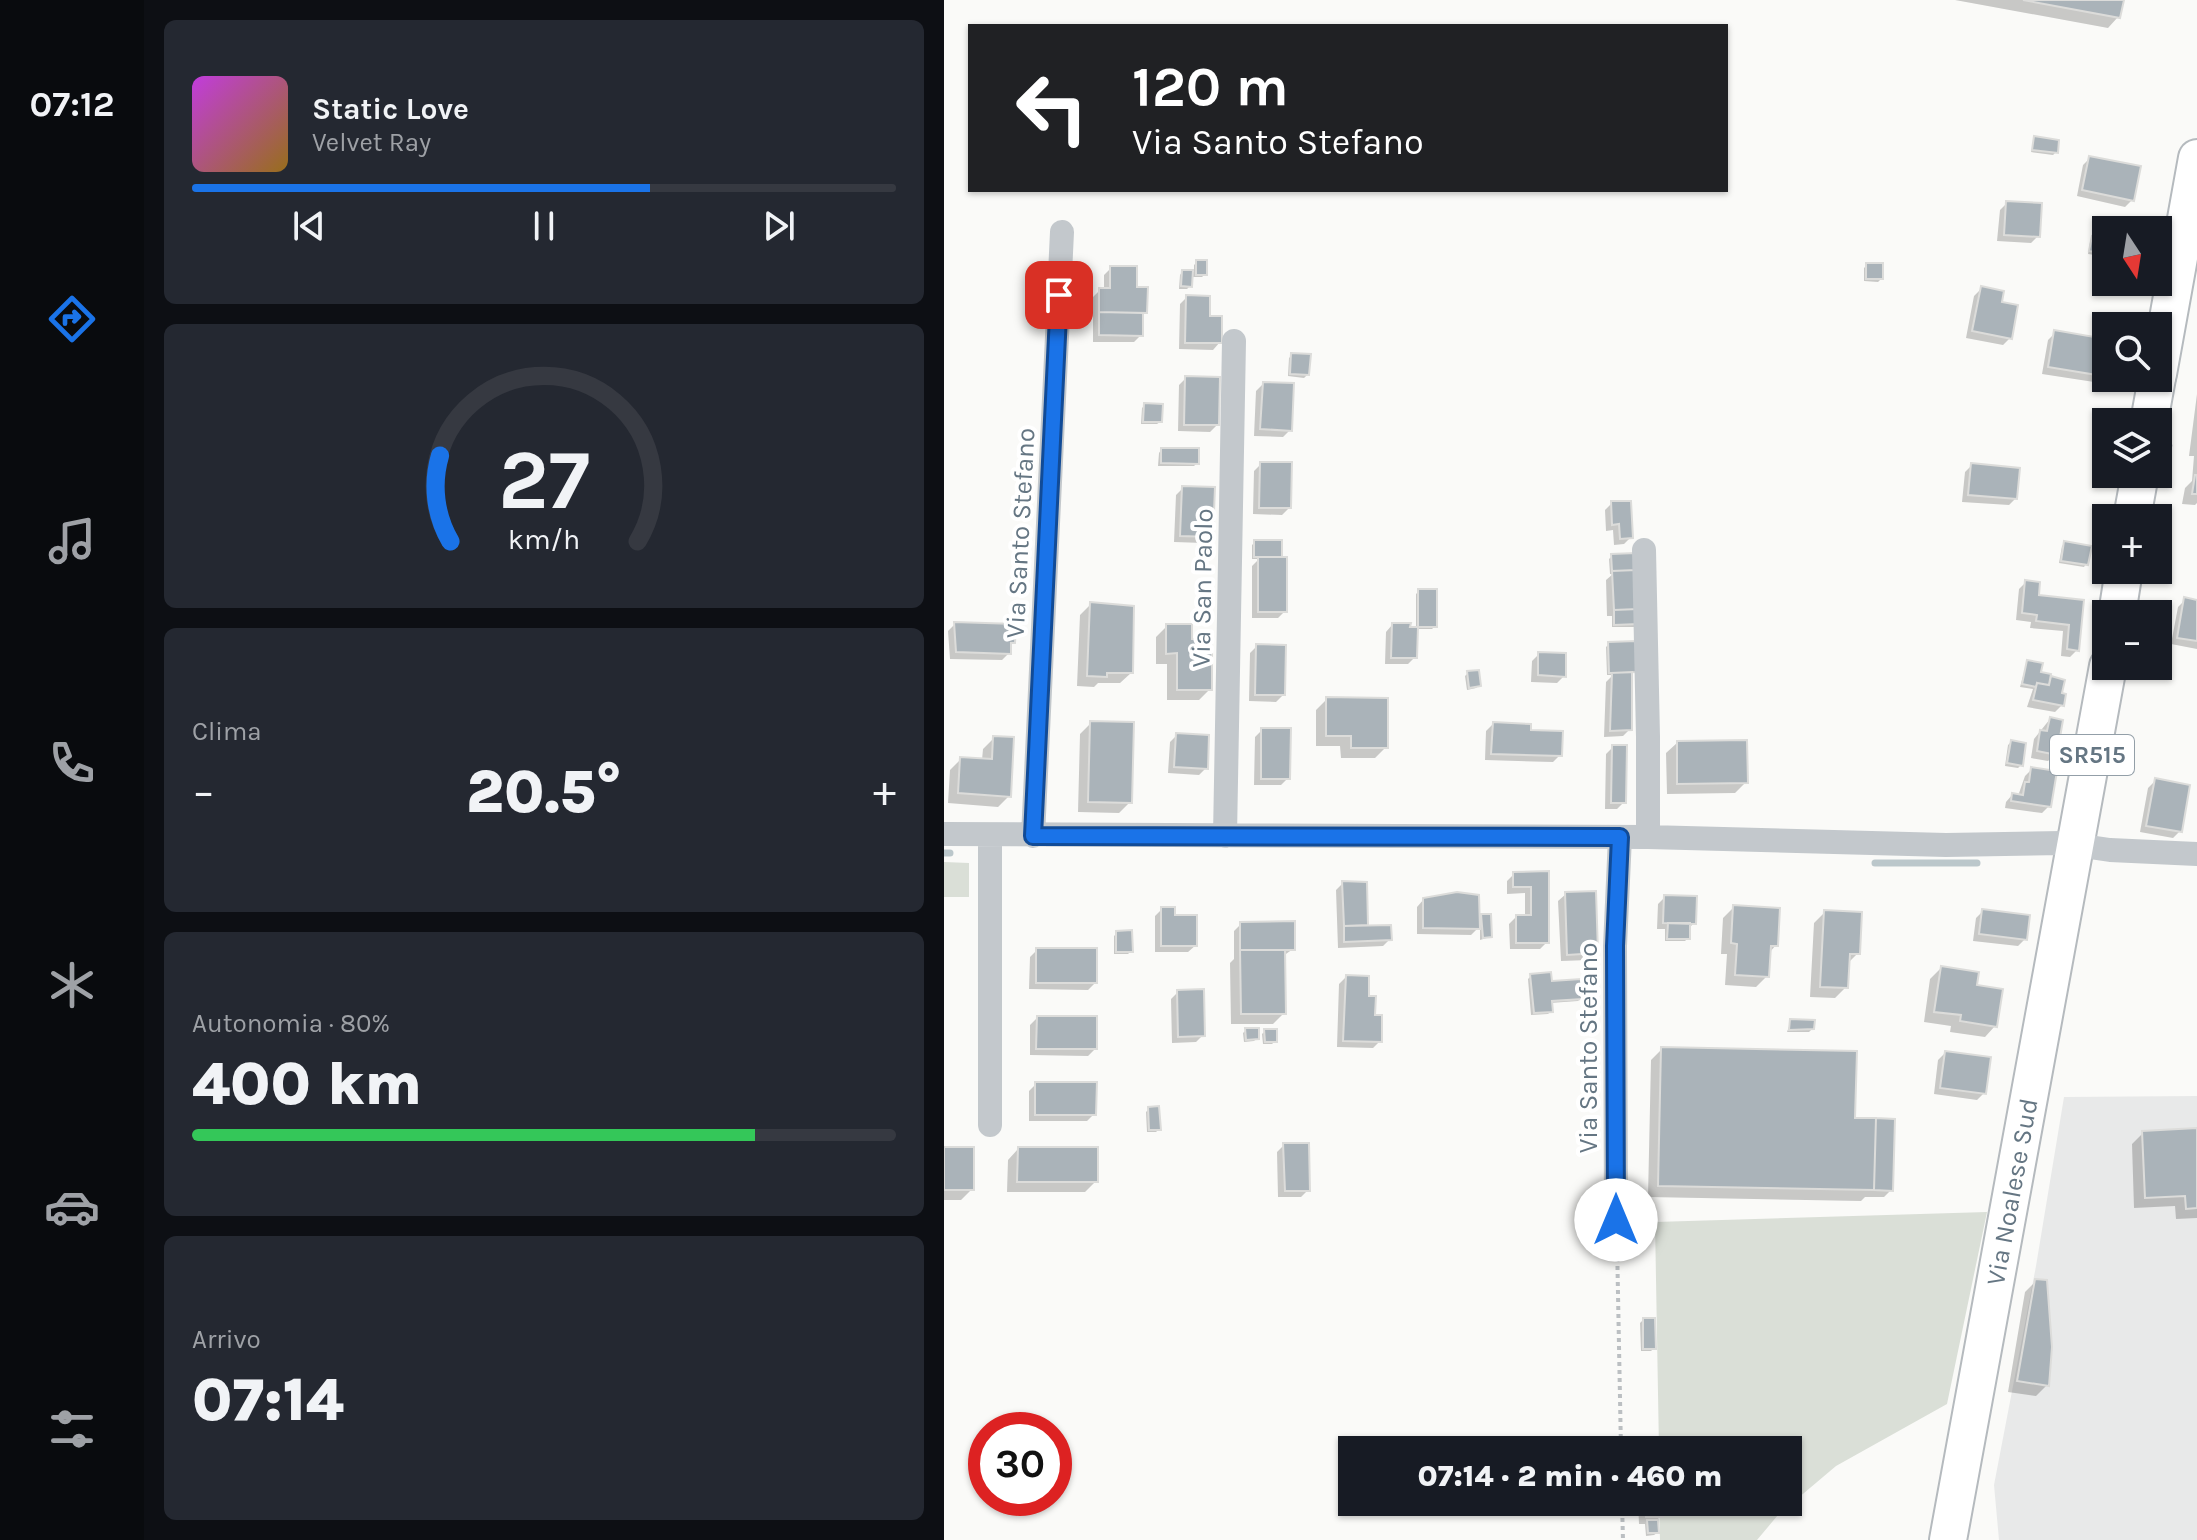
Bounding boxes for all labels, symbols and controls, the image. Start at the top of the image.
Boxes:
text: 120 m [1132,54,1289,119]
icon: left [1000,56,1104,160]
text: 07:12 [30,83,115,125]
text: Static Love [312,91,469,127]
text: Via Santo Stefano [1132,121,1424,163]
text: Velvet Ray [312,127,431,158]
icon: previous [287,204,331,248]
icon: pause [522,204,566,248]
icon: next [757,204,801,248]
north arrow [2092,216,2172,296]
map controls [2092,216,2172,680]
pin [1025,261,1093,329]
icon: arrive [1037,273,1081,317]
icon: directions [44,291,100,347]
button: search [2092,312,2172,392]
button: layers [2092,408,2172,488]
street label: Via Santo Stefano [1000,427,1041,639]
text: 27 [498,432,590,529]
button: + [2092,504,2172,584]
street label: Via San Paolo [1186,508,1219,668]
icon: music [44,513,100,569]
text: km/h [508,523,580,556]
button: − [2092,600,2172,680]
text: Clima [192,716,262,747]
icon: phone [44,735,100,791]
road number: SR515 [2050,735,2134,775]
text: 20.5° [466,757,622,827]
text: − [192,766,215,817]
text: + [873,766,896,817]
street label: Via Santo Stefano [1573,943,1604,1153]
icon: climate [44,957,100,1013]
text: Autonomia · 80% [192,1008,390,1039]
text: 400 km [192,1049,422,1119]
street label: Via Noalese Sud [1980,1096,2045,1288]
position arrow [1574,1178,1658,1262]
icon: car [44,1179,100,1235]
text: Arrivo [192,1324,261,1355]
text: 07:14 [192,1365,344,1435]
icon: filters [44,1401,100,1457]
speed limit sign: 30 [968,1412,1072,1516]
text: 07:14 · 2 min · 460 m [1418,1458,1722,1494]

